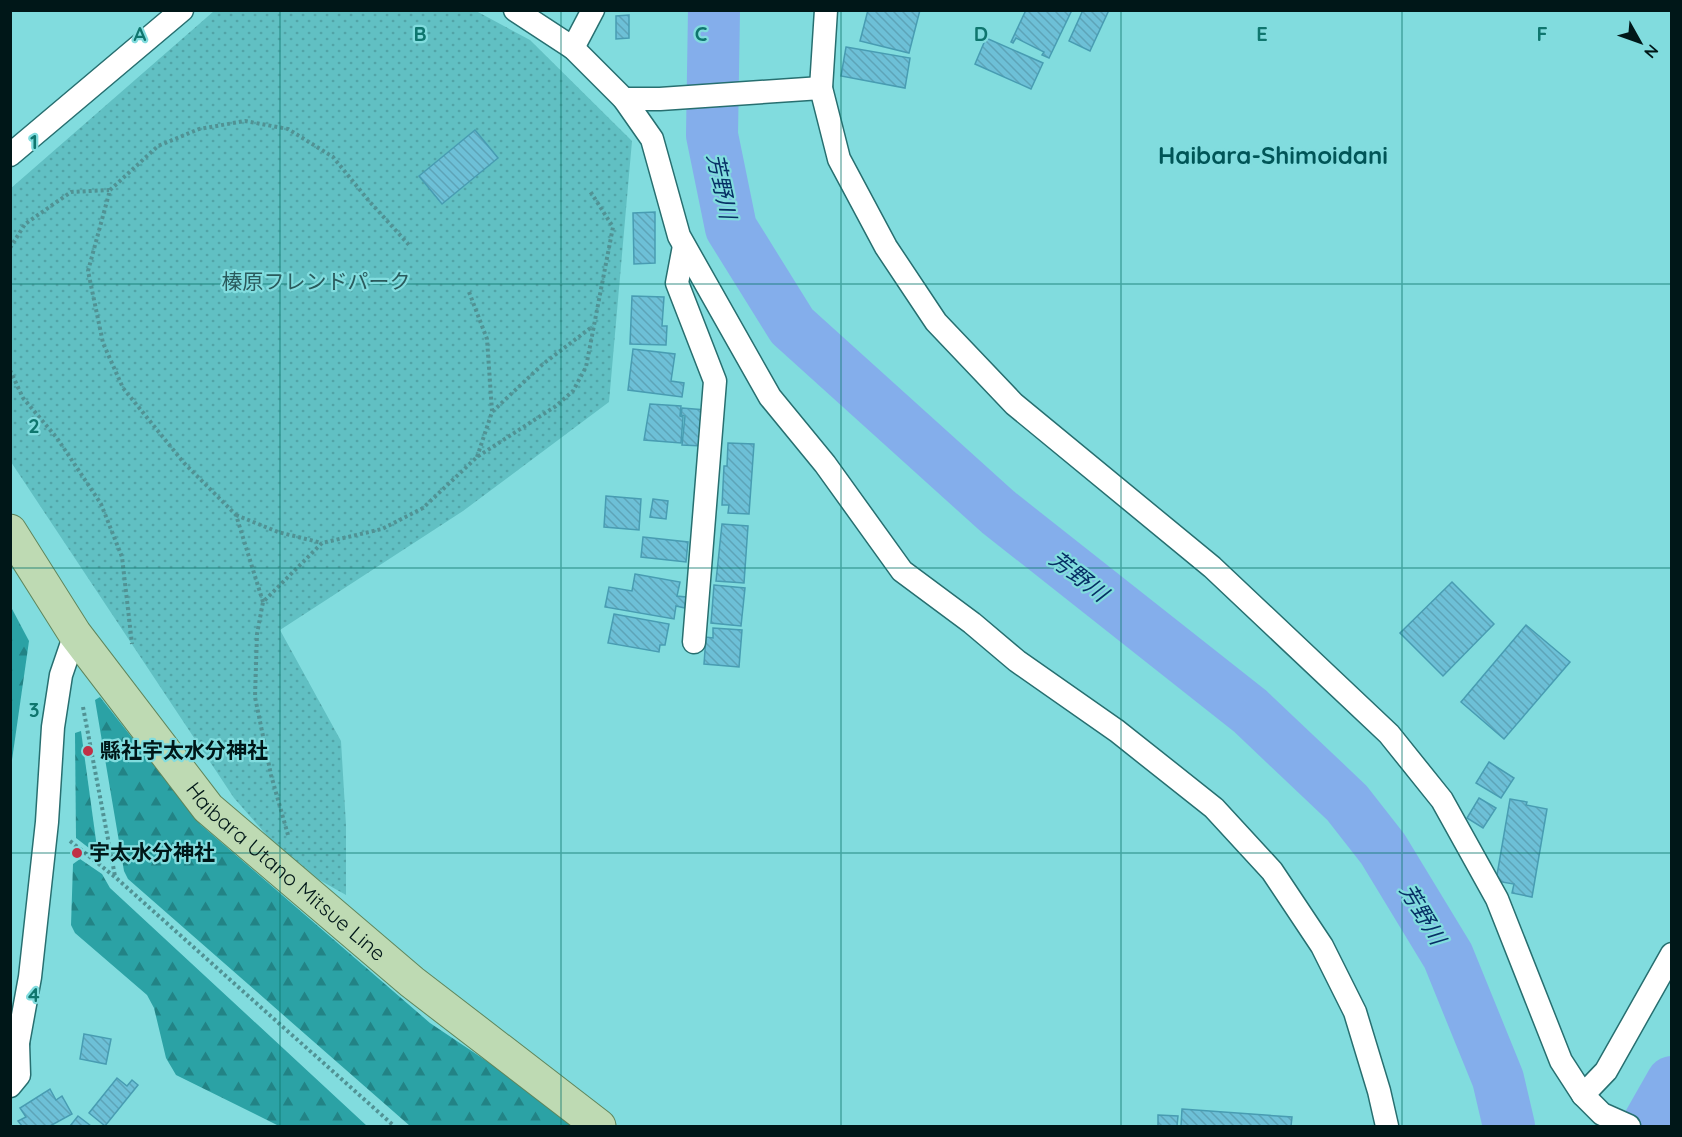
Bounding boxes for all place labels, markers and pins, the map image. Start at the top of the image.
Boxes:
place label: 縣社宇太水分神社 [100,737,268,763]
marker: 縣社宇太水分神社 [81,744,95,758]
place label: 宇太水分神社 [89,839,215,865]
marker: 宇太水分神社 [70,846,84,860]

